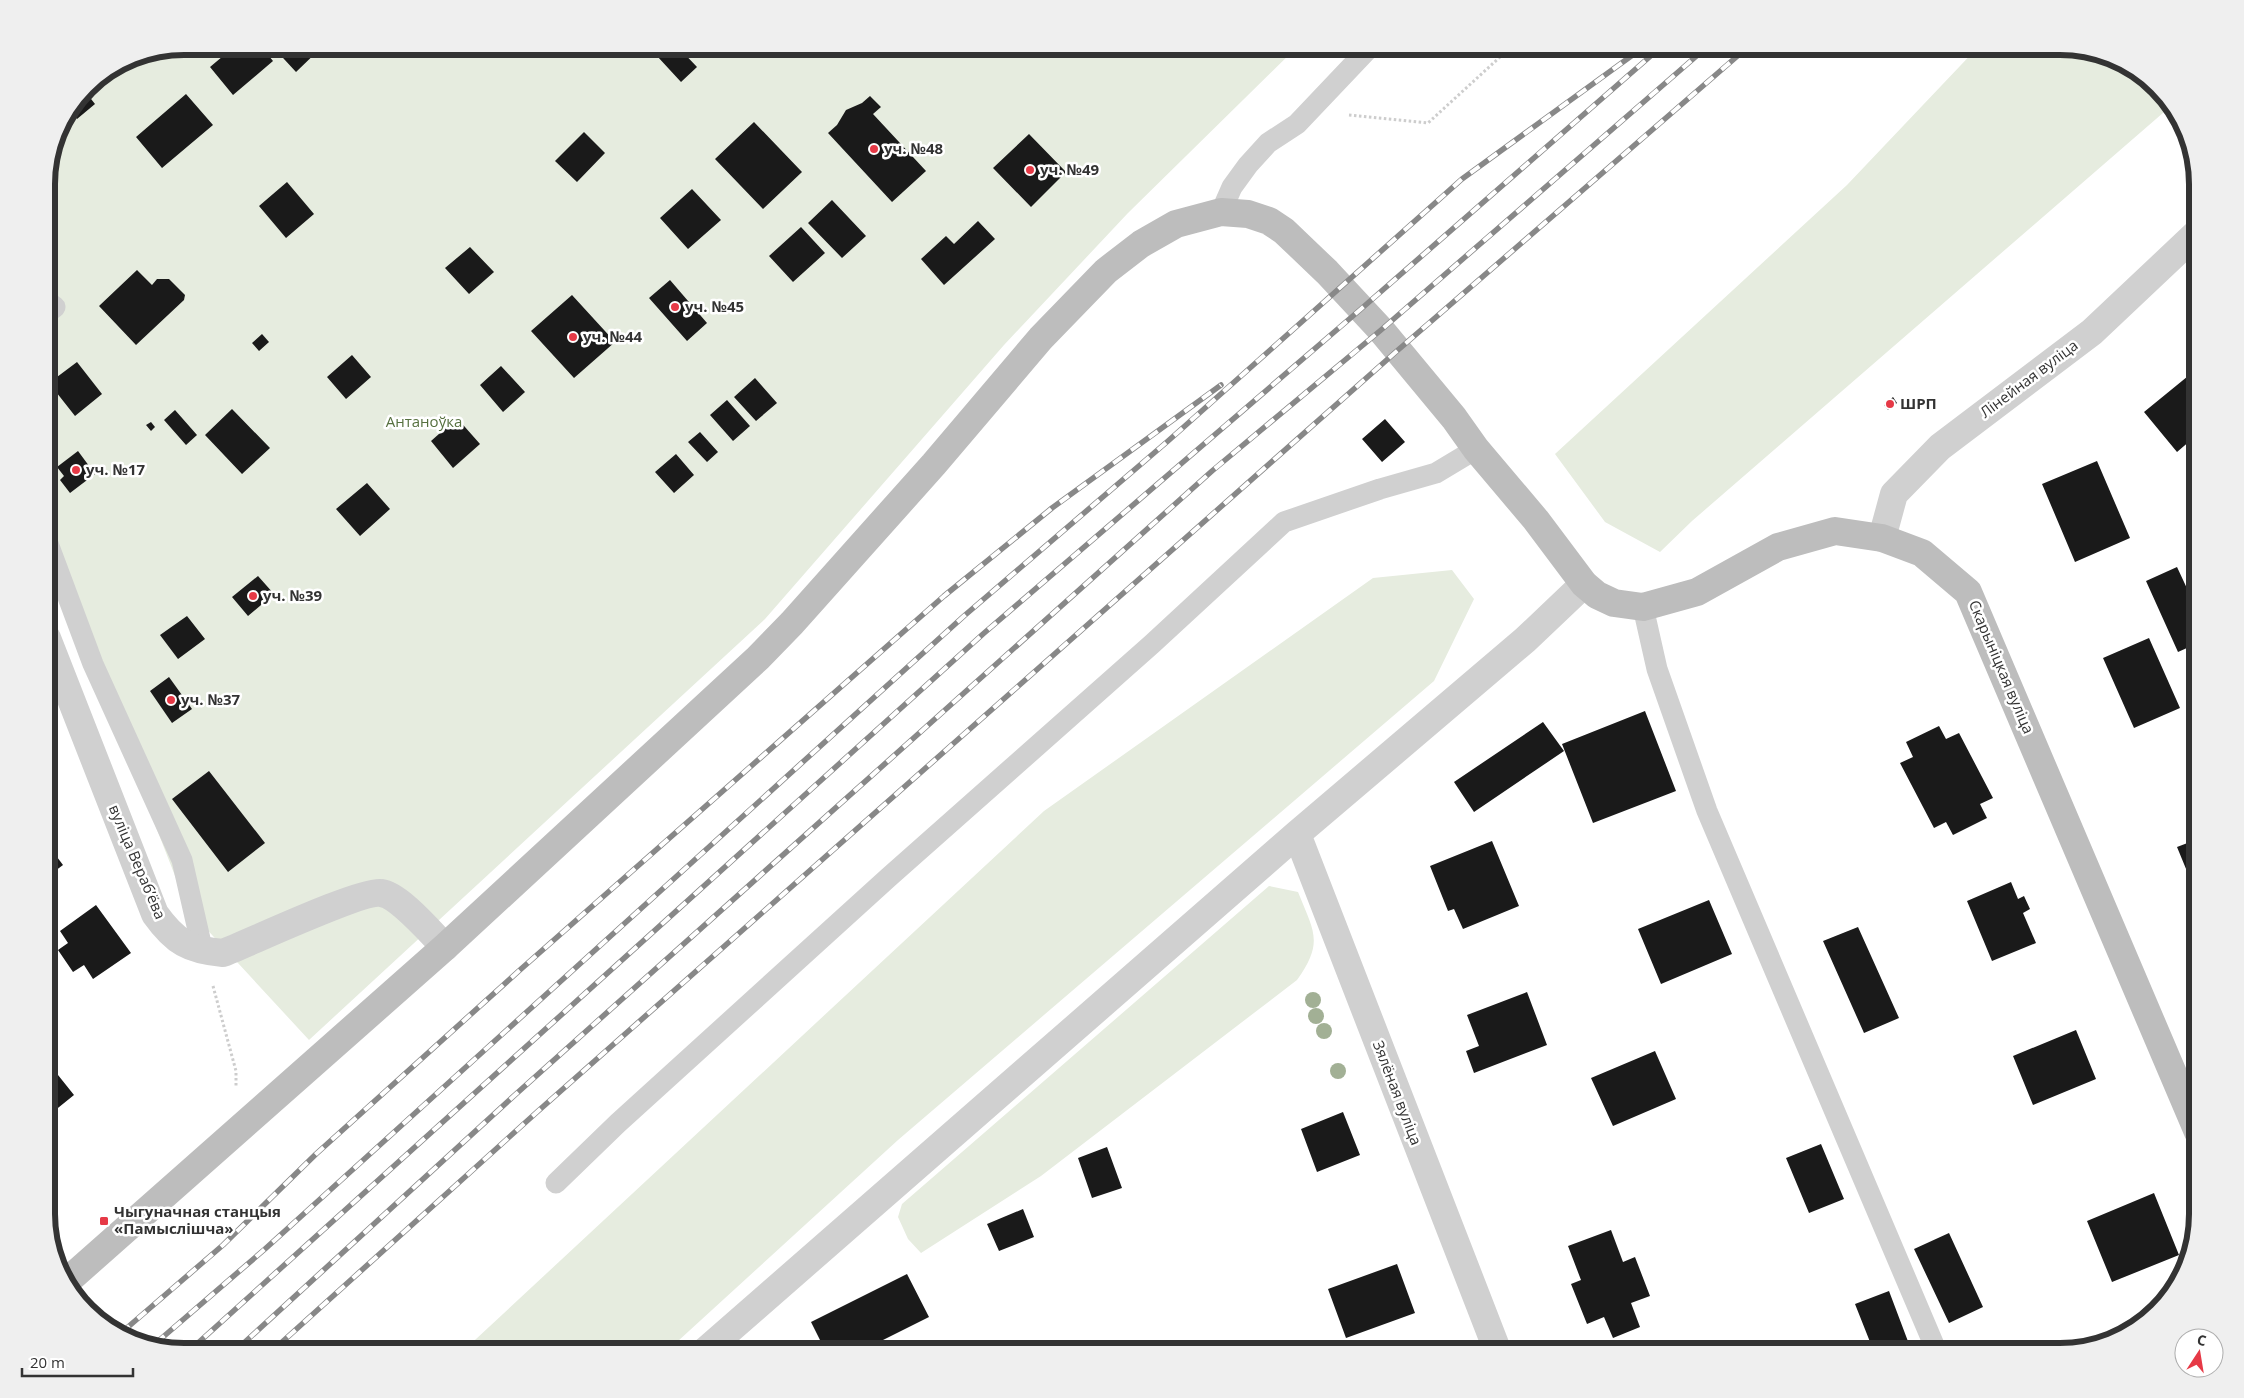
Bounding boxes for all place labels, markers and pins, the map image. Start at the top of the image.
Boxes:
place label: уч. №48 [884,138,944,158]
marker: уч. №48 [868,143,880,155]
place label: уч. №49 [1040,159,1100,179]
marker: уч. №49 [1024,164,1036,176]
place label: уч. №45 [685,296,744,316]
marker: уч. №45 [669,301,681,313]
place label: уч. №44 [583,326,643,346]
marker: уч. №44 [567,331,579,343]
place label: ШРП [1900,393,1937,413]
marker: ШРП [1884,398,1896,410]
place label: уч. №17 [86,459,146,479]
marker: уч. №17 [70,464,82,476]
place label: уч. №39 [263,585,323,605]
marker: уч. №39 [247,590,259,602]
place label: уч. №37 [181,689,241,709]
marker: уч. №37 [165,694,177,706]
place label: Чыгуначная станцыя «Памыслішча» [114,1201,281,1238]
marker: Чыгуначная станцыя «Памыслішча» [98,1215,110,1227]

